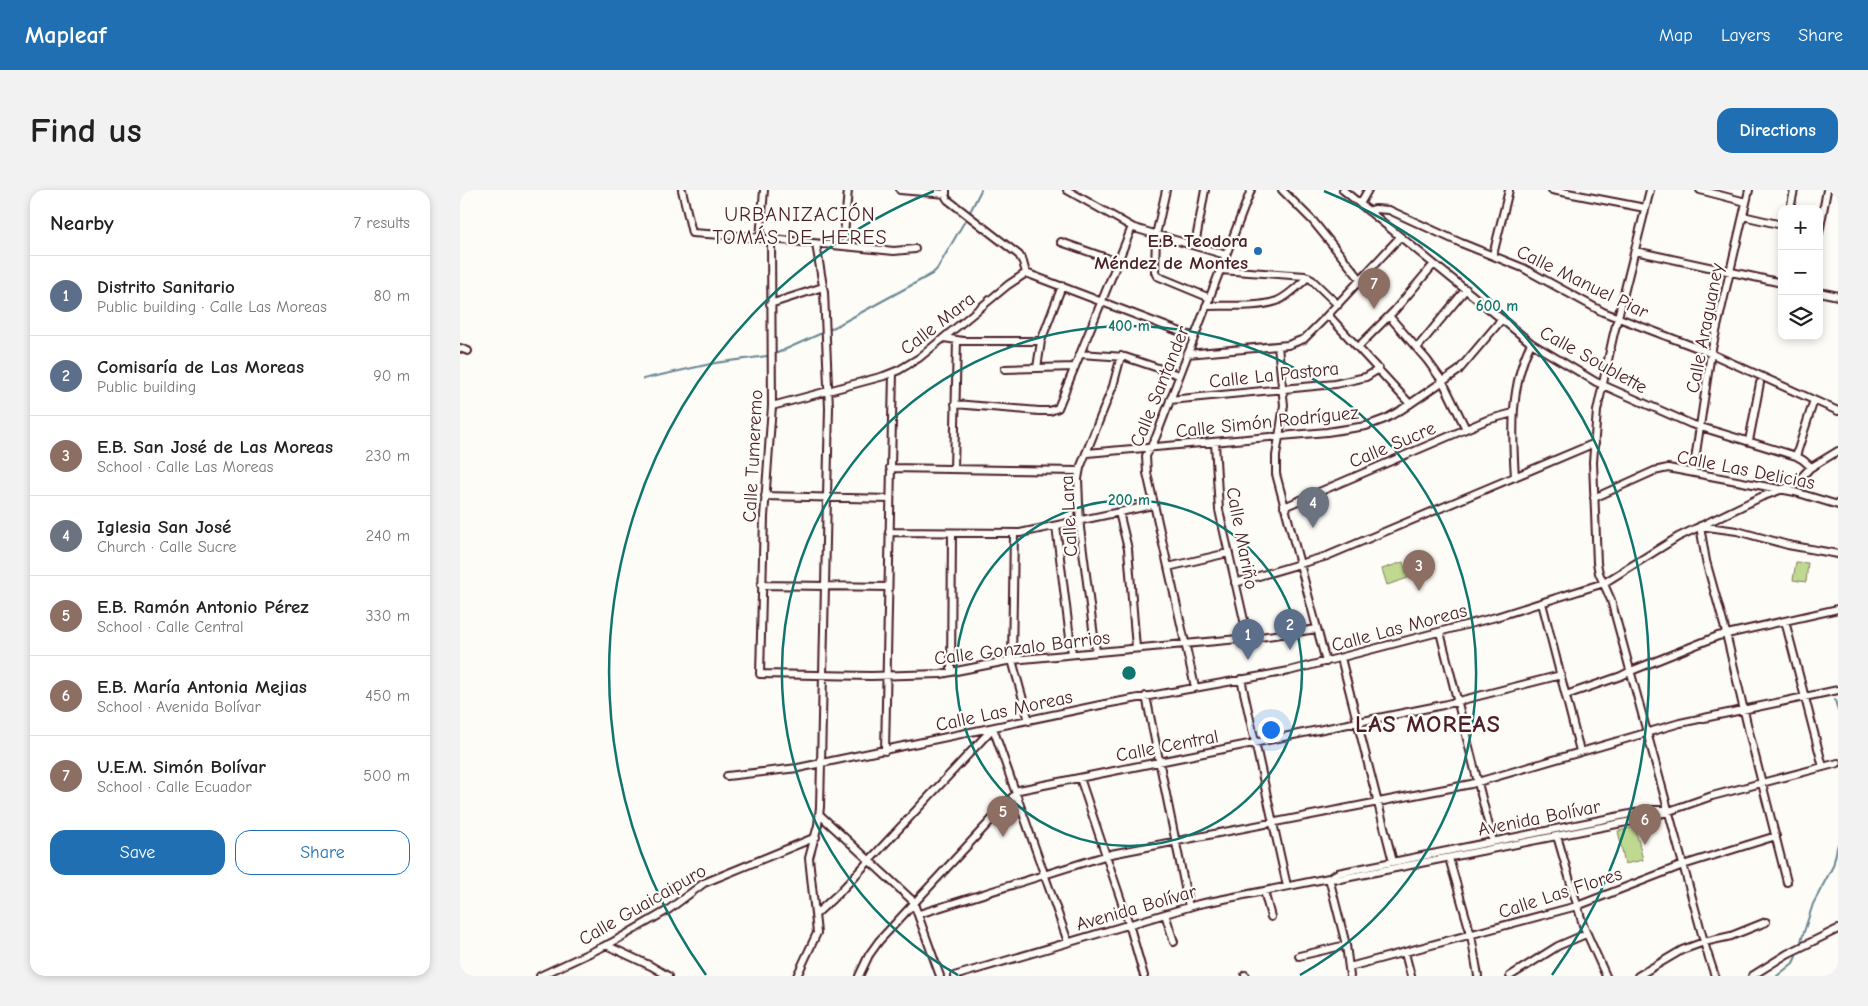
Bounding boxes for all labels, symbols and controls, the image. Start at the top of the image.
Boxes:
text: Mapleaf [25,21,106,49]
text: Map [1659,25,1693,46]
text: Layers [1721,25,1770,46]
text: Share [1798,25,1843,46]
button: Directions [1717,108,1838,153]
text: Find us [30,110,142,151]
district label: URBANIZACIÓN TOMÁS DE HERES [712,202,888,249]
map controls [1778,205,1823,340]
button: + [1778,205,1823,250]
text: Nearby [50,211,114,235]
text: 7 results [353,214,410,232]
place label: E.B. Teodora Méndez de Montes [1094,230,1248,274]
street label: Calle Manuel Piar [1513,240,1652,324]
marker: E.B. Teodora Méndez de Montes [1252,245,1264,257]
button: − [1778,250,1823,295]
street label: Calle Araguaney [1682,261,1728,395]
pin: 7 [1358,268,1390,309]
text: Distrito Sanitario [97,276,235,298]
text: 1 [63,287,69,305]
text: 80 m [373,287,410,305]
street label: Calle Mara [896,288,979,360]
button: layers [1778,295,1823,340]
text: 600 m [1476,297,1518,315]
text: Public building · Calle Las Moreas [97,298,327,316]
text: 400 m [1108,317,1150,335]
street label: Calle Soublette [1536,321,1651,398]
street label: Calle Santander [1126,322,1194,450]
text: Comisaría de Las Moreas [97,356,304,378]
street label: Calle La Pastora [1208,357,1340,393]
text: 2 [62,367,70,385]
text: 90 m [373,367,410,385]
text: Public building [97,378,196,396]
street label: Calle Tumeremo [739,389,767,523]
street label: Calle Simón Rodríguez [1175,401,1360,443]
street label: Calle Sucre [1346,417,1439,473]
text: E.B. San José de Las Moreas [97,436,333,458]
street label: Calle Las Delicias [1675,446,1817,494]
text: 3 [62,447,70,465]
text: 230 m [365,447,410,465]
text: School · Calle Las Moreas [97,458,273,476]
street label: Calle Lara [1056,475,1082,557]
street label: Calle Mariño [1221,485,1263,591]
pin: 4 [1297,487,1329,528]
text: 200 m [1108,491,1150,509]
text: Iglesia San José [97,516,231,538]
text: 4 [62,527,70,545]
text: 240 m [366,527,410,545]
text: Church · Calle Sucre [97,538,236,556]
pin: 3 [1403,550,1435,591]
text: E.B. Ramón Antonio Pérez [97,596,309,618]
street label: Calle Las Moreas [1329,599,1469,657]
text: 5 [62,607,70,625]
text: 330 m [365,607,410,625]
pin: 2 [1274,609,1306,650]
text: School · Calle Central [97,618,244,636]
pin: 1 [1232,619,1264,660]
street label: Calle Gonzalo Barrios [933,626,1111,670]
centre of rings [1120,664,1138,682]
text: E.B. María Antonia Mejias [97,676,307,698]
street label: Calle Las Moreas [934,686,1075,736]
text: 6 [62,687,70,705]
text: 450 m [365,687,410,705]
text: School · Avenida Bolívar [97,698,261,716]
district label: LAS MOREAS [1355,710,1501,738]
your location [1258,717,1284,743]
street label: Calle Central [1114,725,1220,767]
text: U.E.M. Simón Bolívar [97,756,266,778]
text: 7 [62,767,70,785]
text: 500 m [363,767,410,785]
text: School · Calle Ecuador [97,778,252,796]
street label: Avenida Bolívar [1476,795,1603,841]
pin: 5 [987,796,1019,837]
pin: 6 [1629,804,1661,845]
button: Save [50,830,225,875]
button: Share [235,830,410,875]
street label: Calle Guaicaipuro [575,859,710,950]
street label: Calle Las Flores [1496,863,1625,923]
street label: Avenida Bolívar [1073,880,1200,936]

